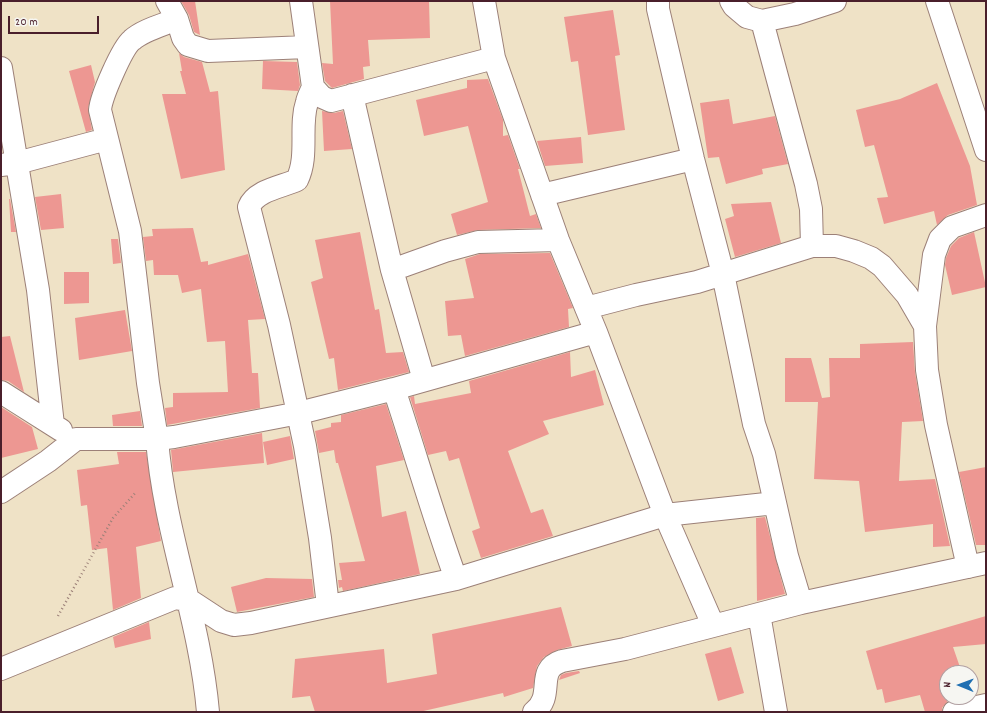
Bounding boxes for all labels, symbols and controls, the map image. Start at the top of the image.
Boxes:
scale bar [10,8,101,34]
text: 20 m [15,14,38,31]
north arrow [939,665,979,705]
text: N [940,682,956,688]

